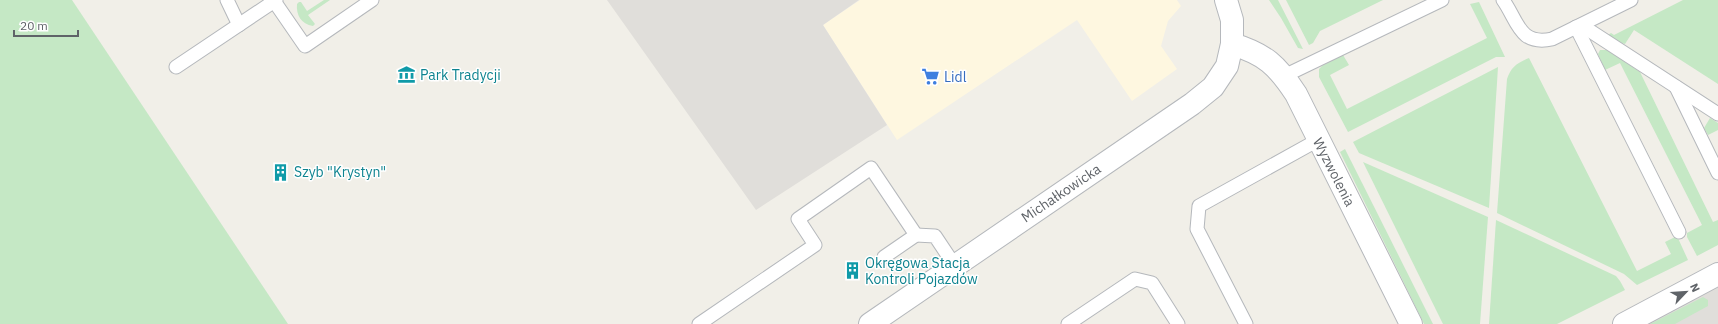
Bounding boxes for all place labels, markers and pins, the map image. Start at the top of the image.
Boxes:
museum icon: Park Tradycji [397,65,417,85]
place label: Park Tradycji [420,66,501,84]
supermarket icon: Lidl [921,67,941,87]
place label: Lidl [944,68,967,86]
building icon: Szyb "Krystyn" [271,162,291,182]
place label: Szyb "Krystyn" [294,163,386,181]
place label: Okręgowa Stacja Kontroli Pojazdów [865,254,978,288]
building icon: Okręgowa Stacja Kontroli Pojazdów [842,261,862,281]

